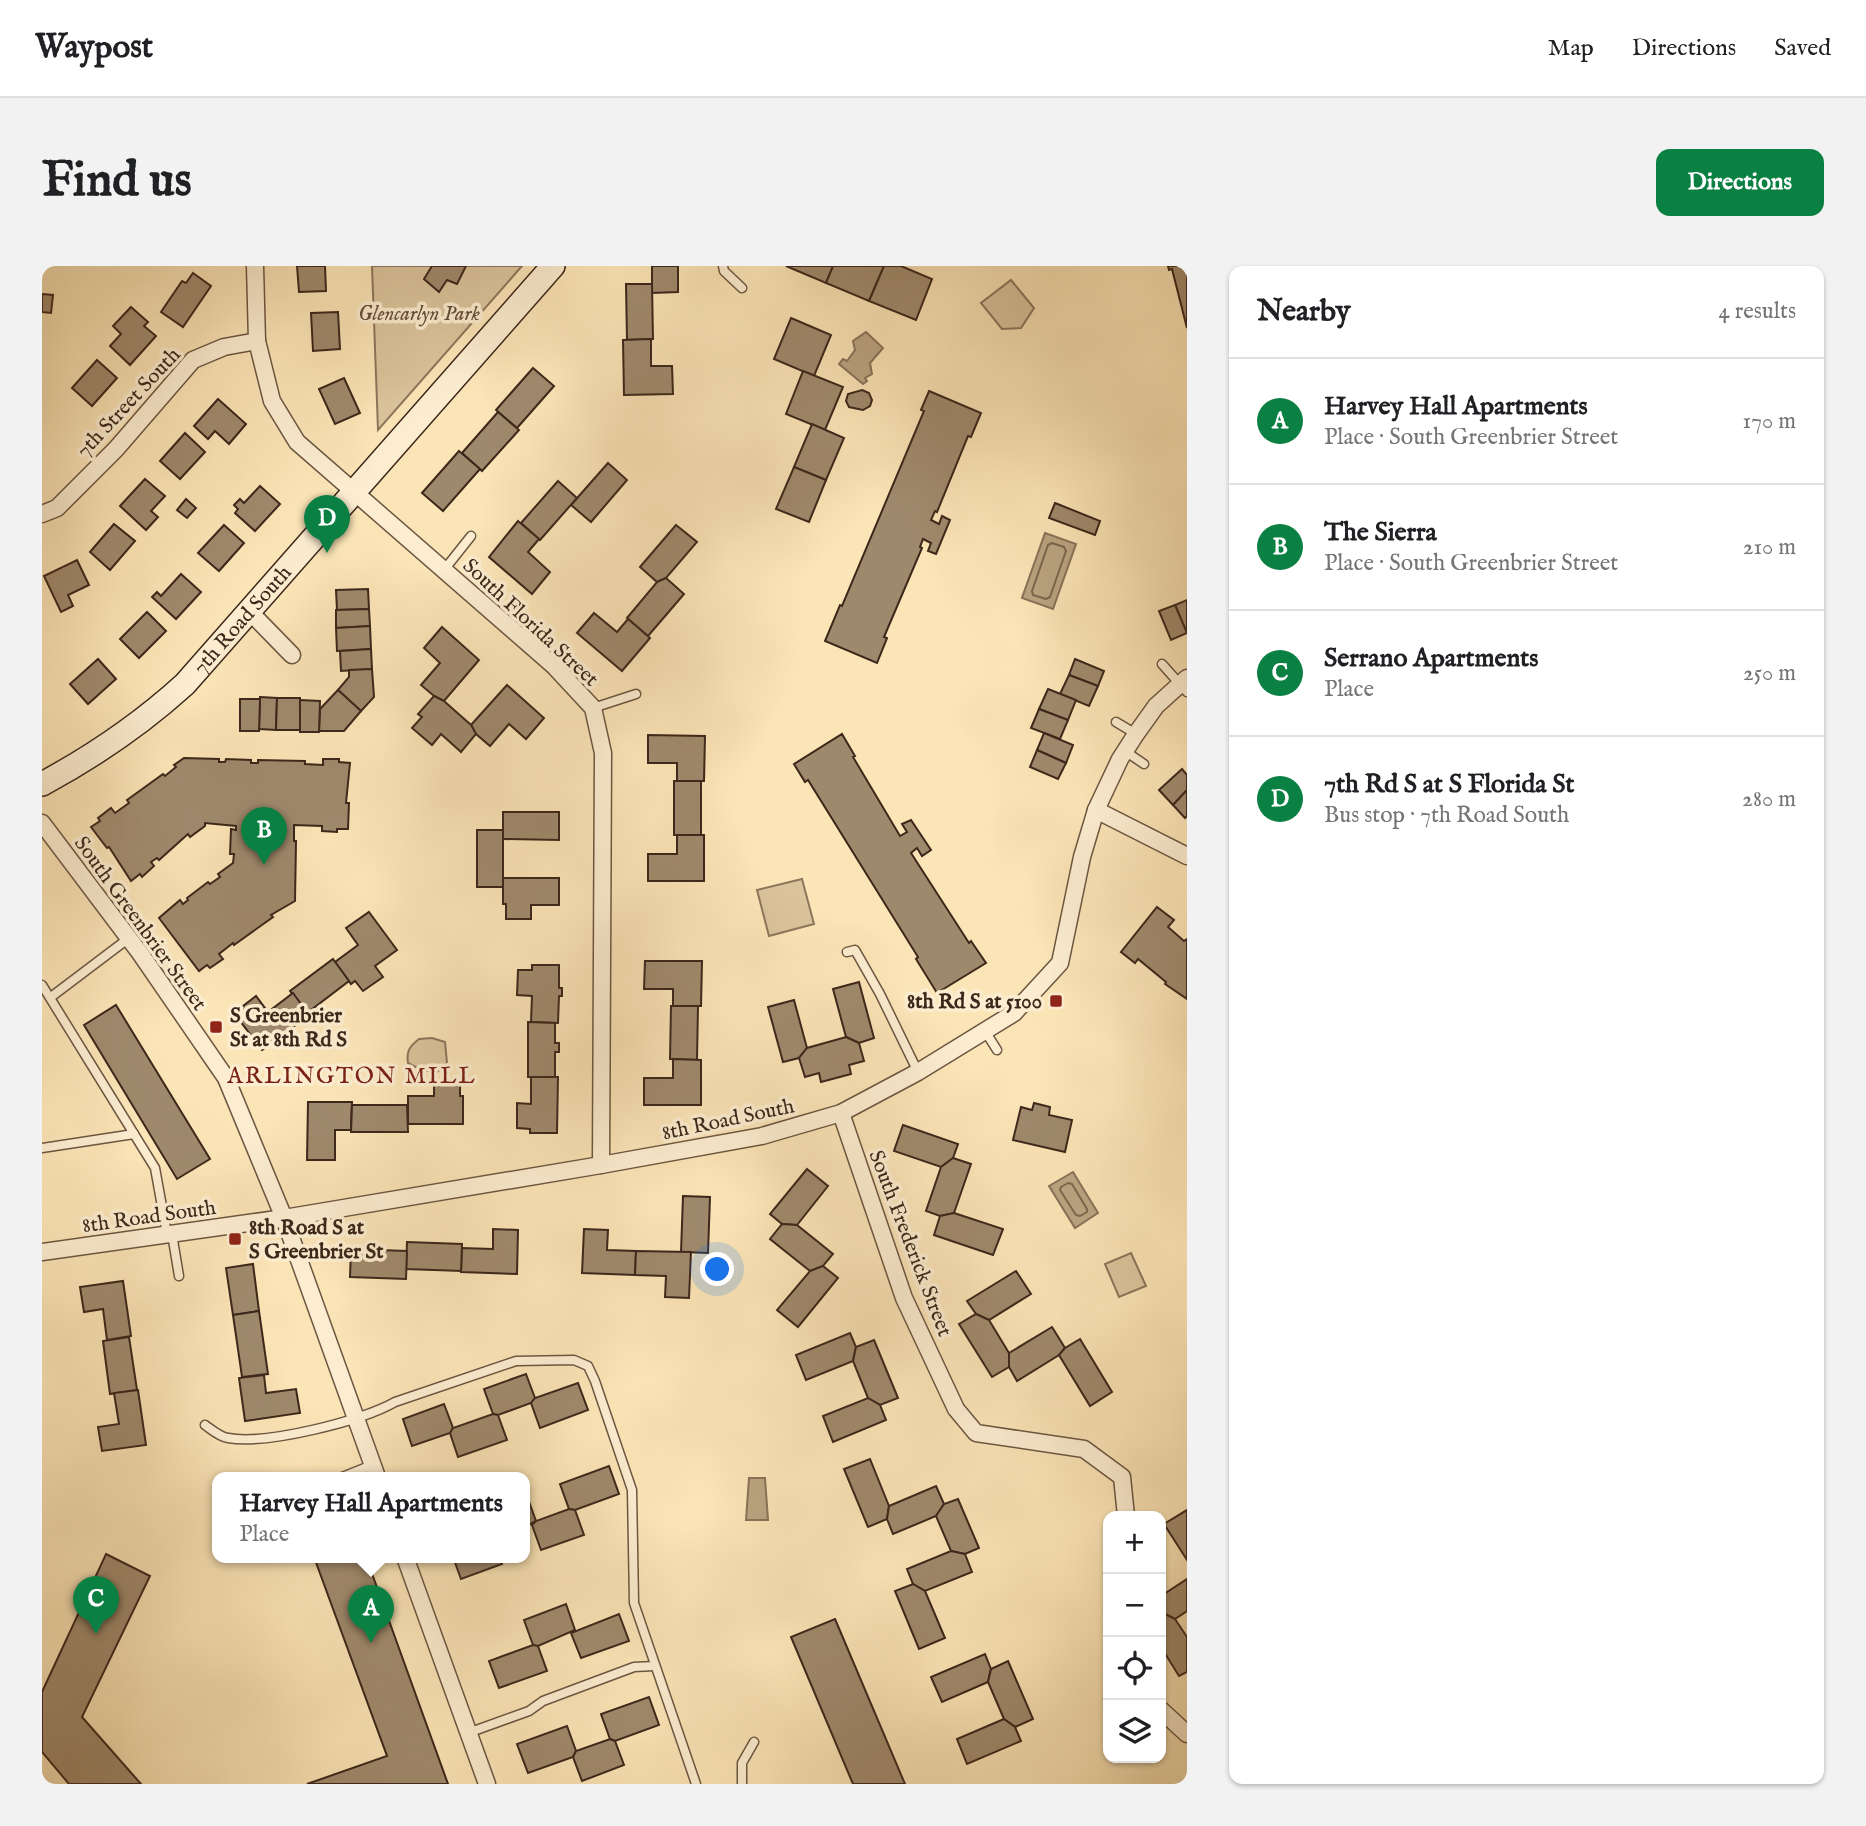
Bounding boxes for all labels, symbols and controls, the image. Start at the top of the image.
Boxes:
text: Waypost [35,27,153,69]
text: Map [1548,33,1594,64]
text: Directions [1632,33,1736,64]
text: Saved [1774,33,1831,64]
button: Directions [1656,149,1824,216]
text: Find us [42,151,192,213]
text: Nearby [1257,293,1350,331]
text: 4 results [1718,297,1796,326]
park label: Glencarlyn Park [358,301,480,328]
street label: 7th Street South [71,342,187,464]
text: Harvey Hall Apartments [1324,390,1588,423]
text: A [1272,407,1288,436]
text: 170 m [1743,407,1796,436]
text: Place · South Greenbrier Street [1324,423,1618,452]
pin: D [304,495,350,553]
text: The Sierra [1324,516,1437,549]
text: B [1272,533,1288,562]
text: 210 m [1743,533,1796,562]
text: Place · South Greenbrier Street [1324,549,1618,578]
street label: South Florida Street [456,553,604,693]
street label: 7th Road South [188,560,298,680]
text: Serrano Apartments [1324,642,1538,675]
text: C [1272,659,1288,688]
text: 250 m [1743,659,1796,688]
text: Place [1324,675,1374,704]
text: 7th Rd S at S Florida St [1324,768,1574,801]
text: D [1271,785,1289,814]
text: 280 m [1742,785,1796,814]
text: Bus stop · 7th Road South [1324,801,1569,830]
pin: B [241,807,287,865]
street label: South Greenbrier Street [67,831,212,1016]
place label: 8th Rd S at 5100 [907,989,1042,1016]
marker: 8th Rd S at 5100 [1048,993,1064,1009]
place label: S Greenbrier St at 8th Rd S [230,1003,347,1054]
marker: S Greenbrier St at 8th Rd S [208,1019,224,1035]
district label: ARLINGTON MILL [226,1062,477,1091]
street label: 8th Road South [660,1093,797,1148]
street label: South Frederick Street [862,1147,958,1341]
street label: 8th Road South [81,1195,218,1240]
place label: 8th Road S at S Greenbrier St [249,1215,384,1266]
marker: 8th Road S at S Greenbrier St [227,1231,243,1247]
your location [700,1252,734,1286]
popup [212,1472,530,1563]
text: Harvey Hall Apartments [239,1487,503,1520]
map controls [1103,1511,1166,1763]
button: + [1103,1511,1166,1574]
text: Place [239,1520,289,1549]
button: − [1103,1574,1166,1637]
pin: C [73,1576,119,1634]
pin: A [348,1585,394,1643]
button: locate [1103,1637,1166,1700]
button: layers [1103,1700,1166,1763]

